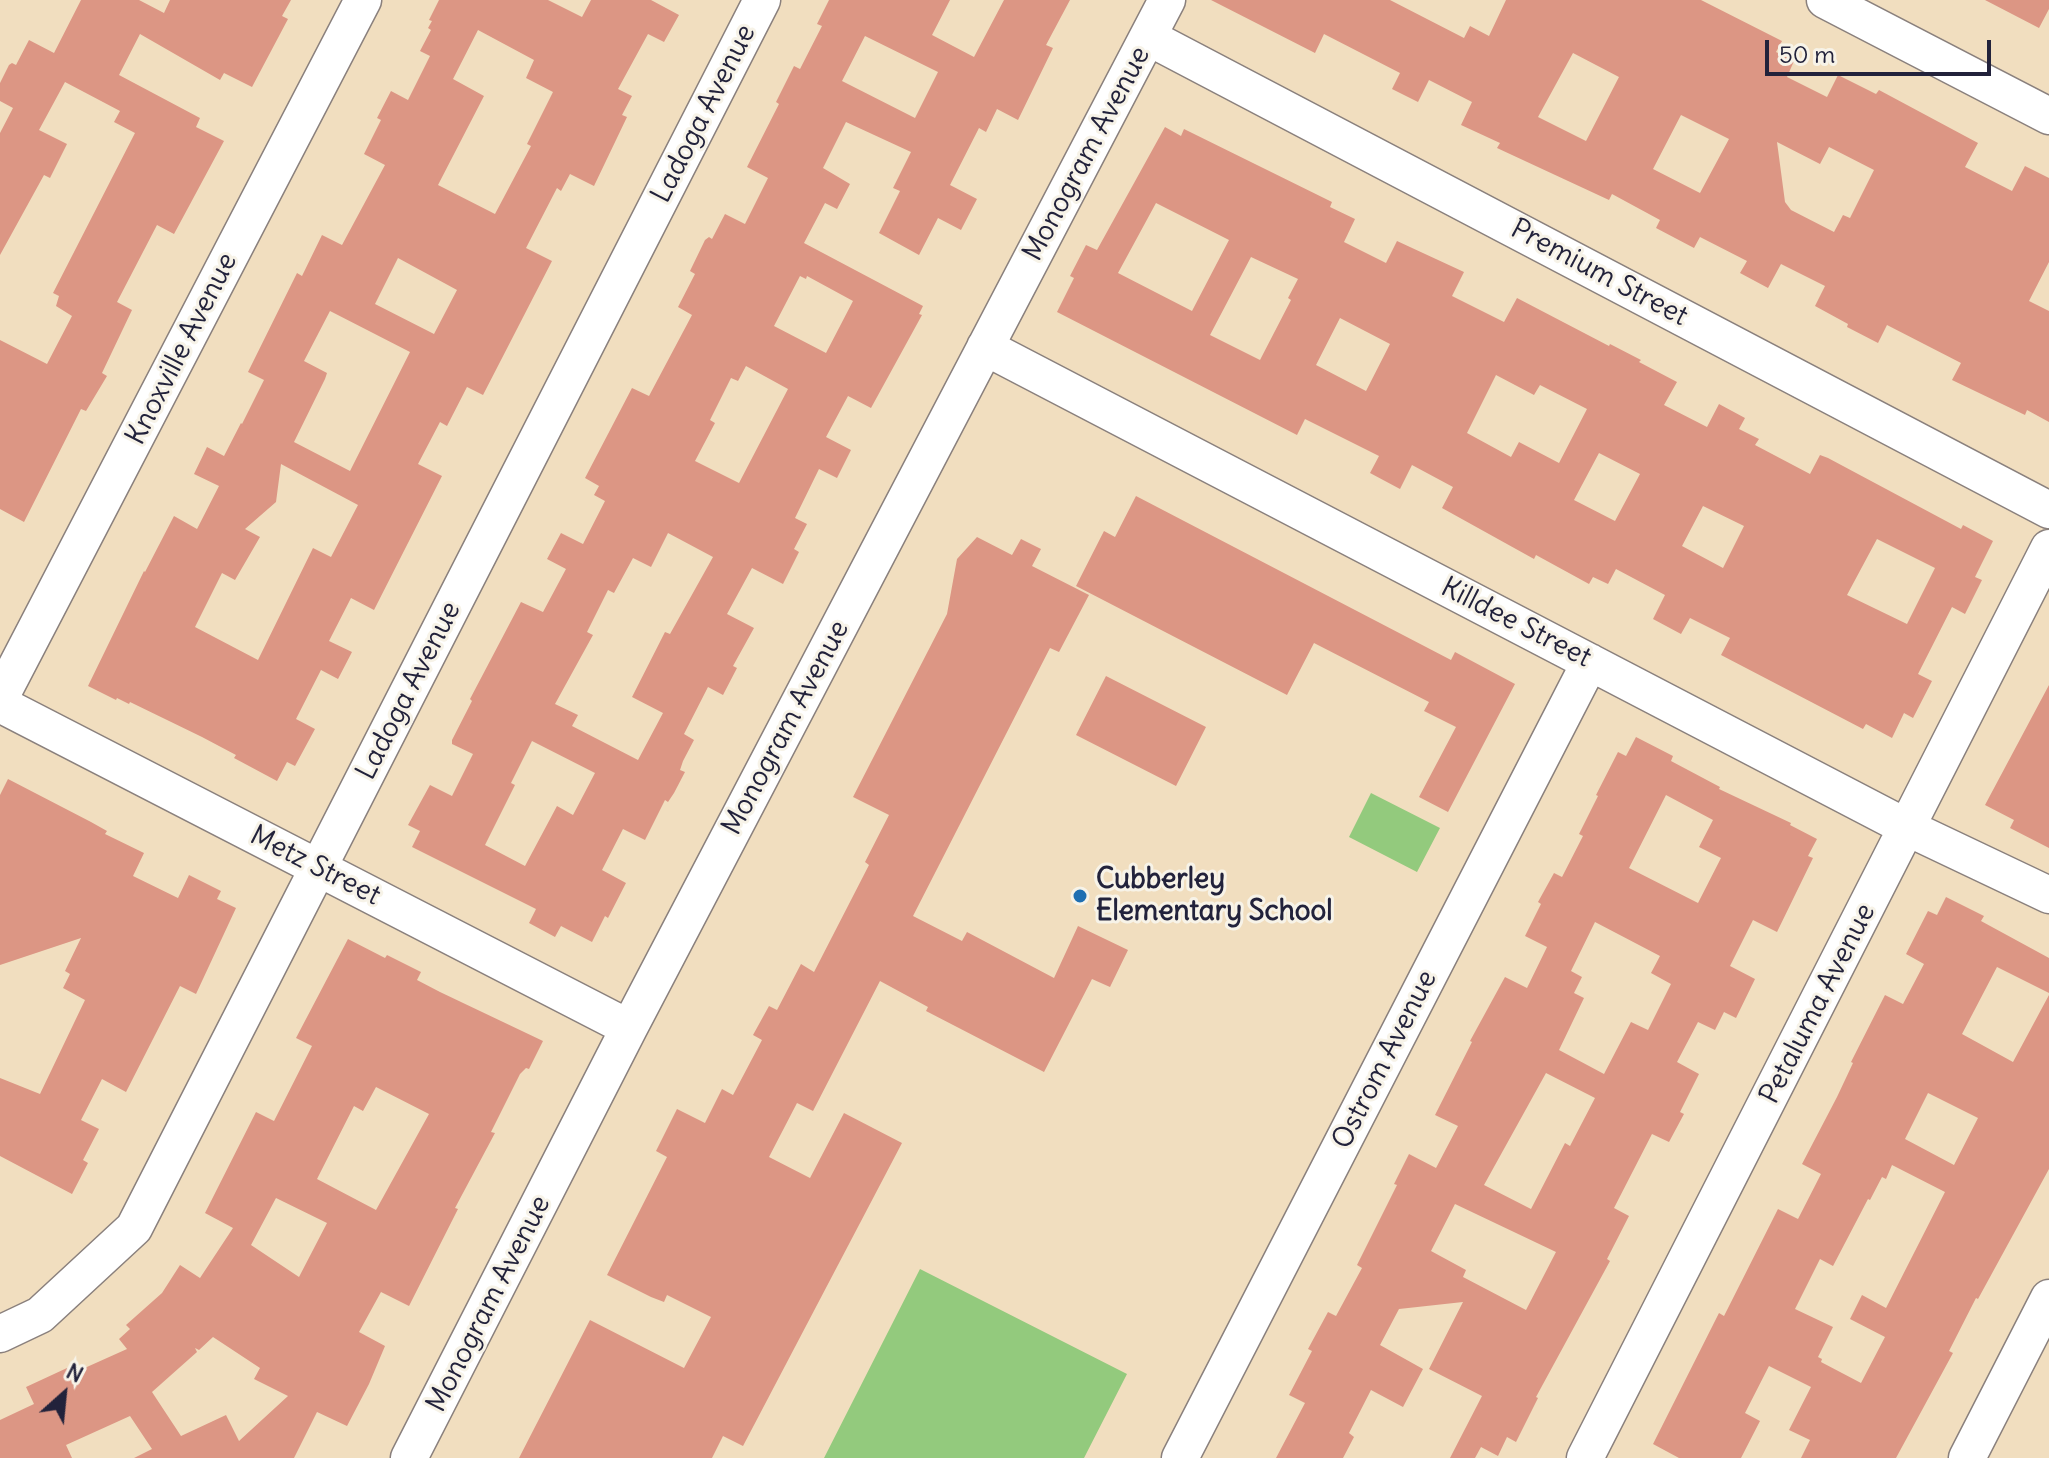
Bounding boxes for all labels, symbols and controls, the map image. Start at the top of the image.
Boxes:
street label: Ladoga Avenue [645,19,763,209]
scale bar [1769,24,1995,74]
text: 50 m [1779,39,1835,69]
street label: Monogram Avenue [1016,41,1158,267]
street label: Premium Street [1505,212,1693,334]
street label: Knoxville Avenue [119,248,245,450]
street label: Killdee Street [1435,571,1597,675]
street label: Ladoga Avenue [350,596,468,786]
street label: Monogram Avenue [715,615,857,841]
street label: Metz Street [244,819,386,913]
place label: Cubberley Elementary School [1096,863,1333,929]
marker: Cubberley Elementary School [1071,887,1089,905]
street label: Petaluma Avenue [1753,898,1883,1110]
street label: Ostrom Avenue [1326,965,1444,1155]
street label: Monogram Avenue [420,1190,558,1418]
north arrow [24,1354,104,1434]
text: N [62,1357,88,1389]

